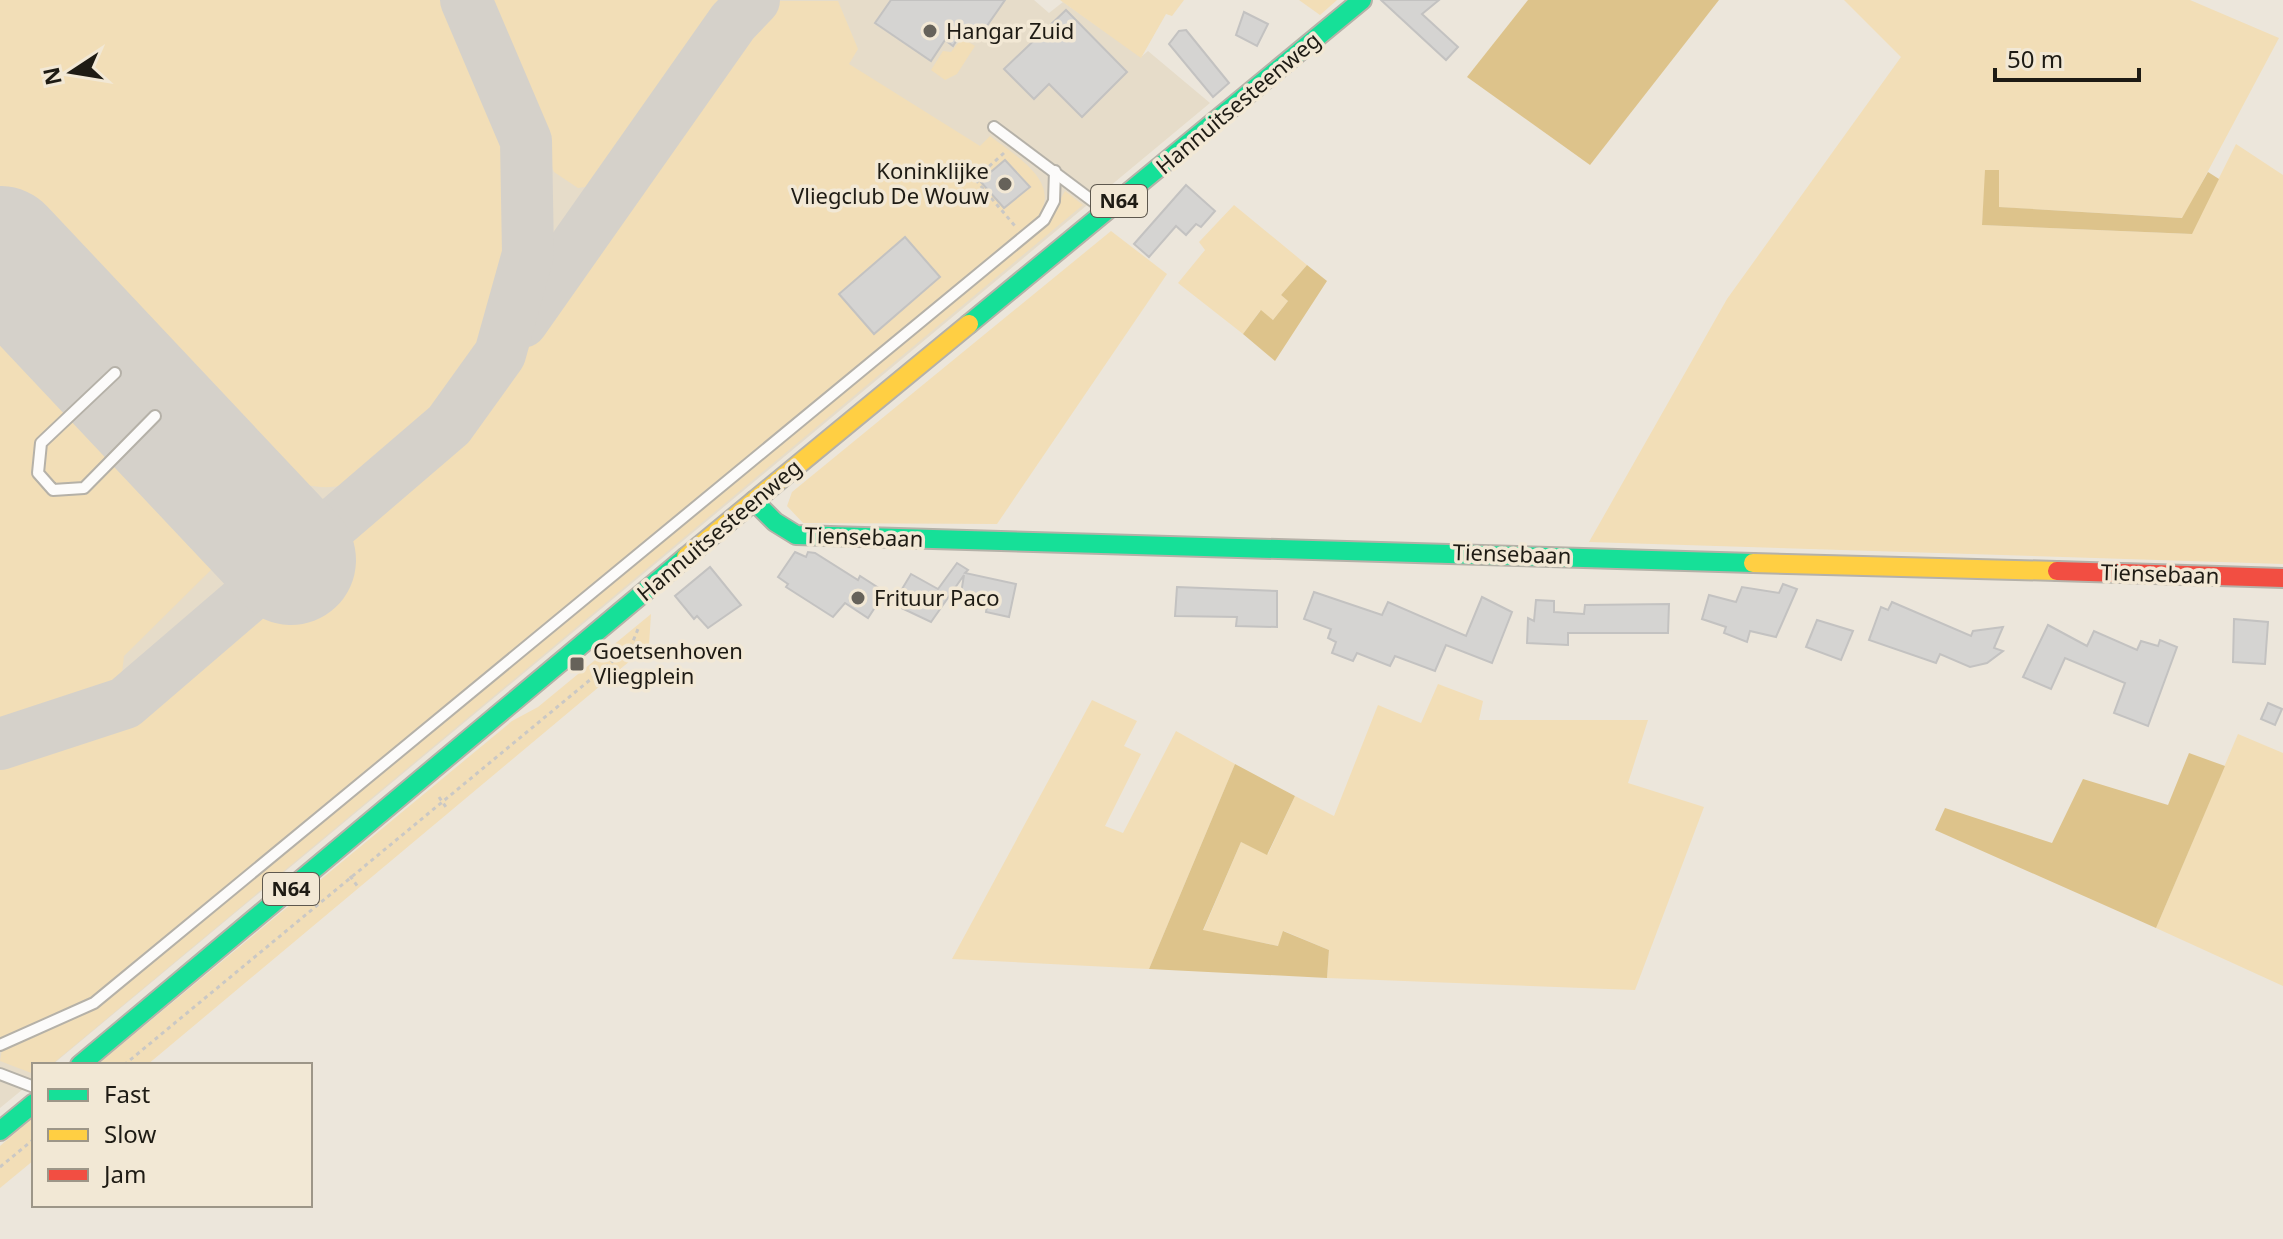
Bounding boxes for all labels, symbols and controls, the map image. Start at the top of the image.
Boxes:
place label: Hangar Zuid [946,15,1074,45]
marker: Hangar Zuid [921,22,939,40]
street label: Hannuitsesteenweg [1149,24,1326,180]
north arrow [32,32,112,112]
scale bar [1995,32,2139,82]
text: 50 m [2007,42,2063,75]
text: N [35,64,68,88]
place label: Koninklijke Vliegclub De Wouw [791,155,990,210]
marker: Koninklijke Vliegclub De Wouw [996,175,1014,193]
road number: N64 [1091,185,1147,217]
street label: Hannuitsesteenweg [630,451,807,607]
street label: Tiensebaan [804,519,924,553]
street label: Tiensebaan [1452,536,1572,570]
street label: Tiensebaan [2100,556,2220,590]
place label: Frituur Paco [874,582,1000,612]
marker: Frituur Paco [849,589,867,607]
place label: Goetsenhoven Vliegplein [593,635,743,690]
marker: Goetsenhoven Vliegplein [568,655,586,673]
road number: N64 [263,873,319,905]
legend [32,1063,312,1207]
text: Fast [104,1077,150,1110]
text: Slow [104,1117,156,1150]
text: Jam [102,1157,146,1190]

